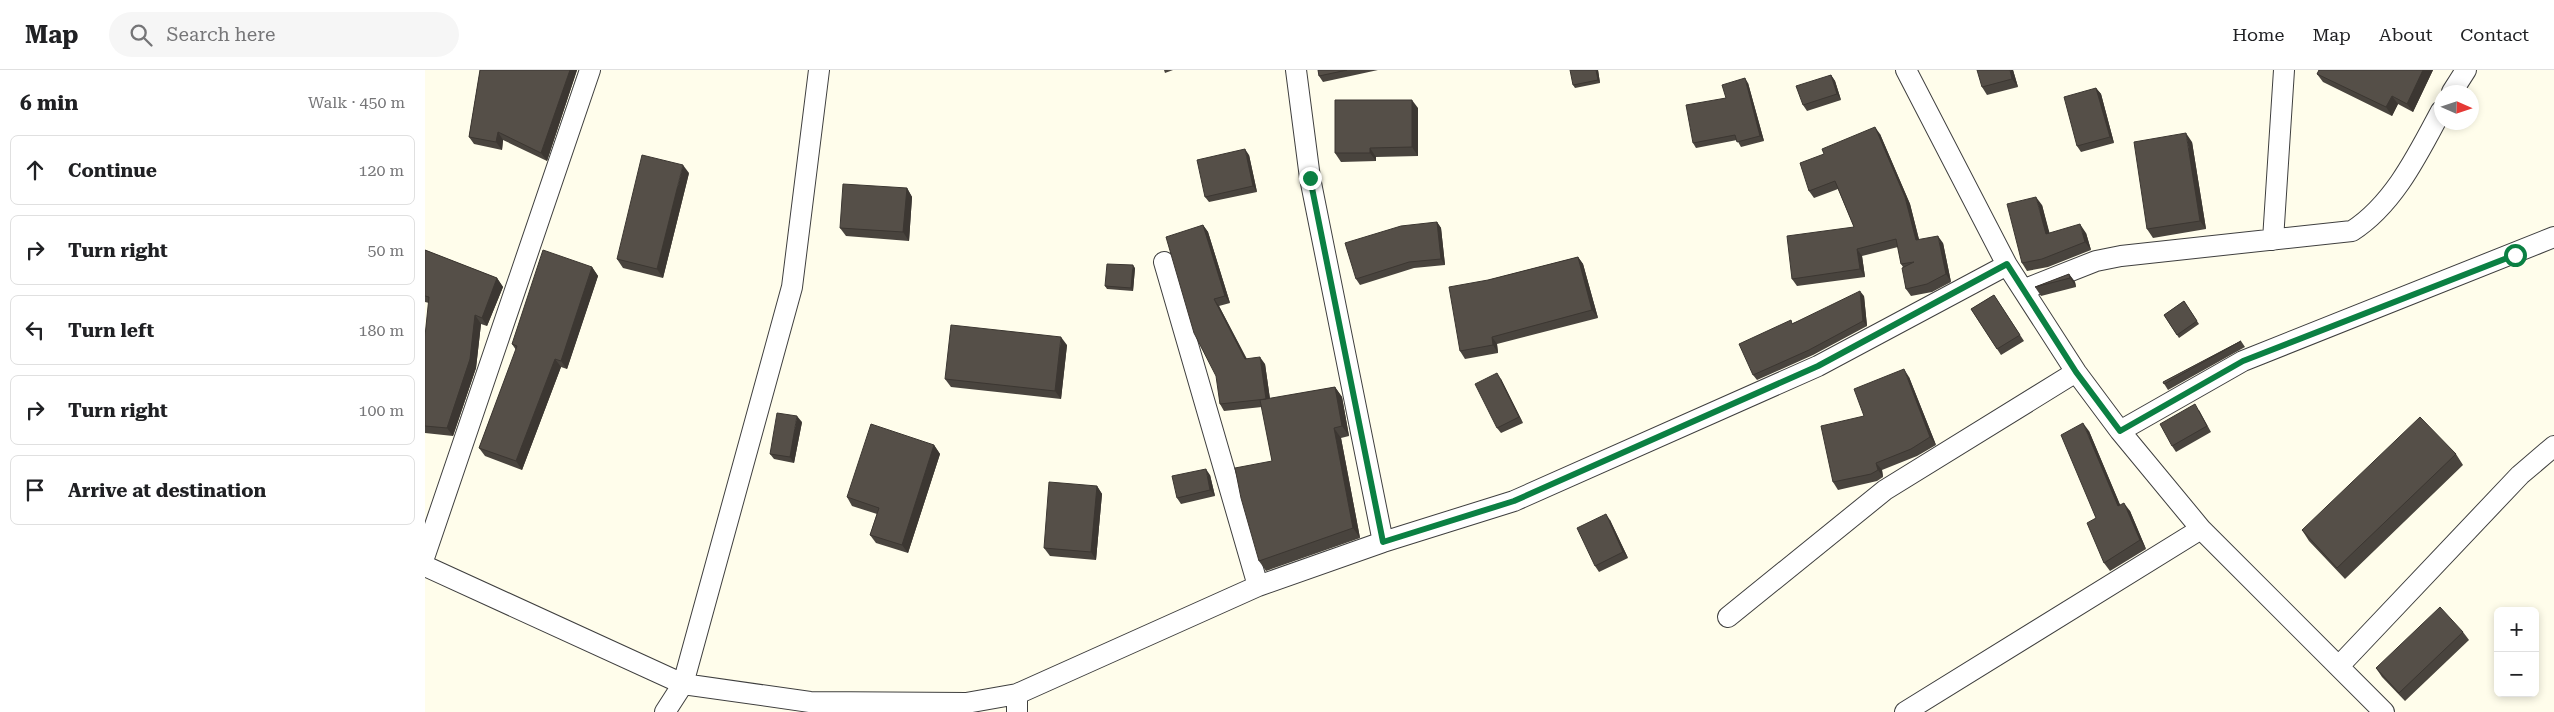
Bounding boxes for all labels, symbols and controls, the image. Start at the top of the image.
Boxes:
search box [109,12,459,57]
text: Map [25,21,79,49]
icon: search [127,21,155,49]
text: Search here [167,23,275,46]
text: Home [2232,24,2284,45]
text: Map [2312,24,2351,45]
text: About [2379,24,2432,45]
text: Contact [2460,24,2529,45]
north arrow [2434,85,2479,130]
text: 6 min [20,91,78,115]
text: Walk · 450 m [308,93,405,112]
icon: ahead [21,156,49,184]
text: Continue [68,159,157,182]
text: 120 m [358,161,404,180]
route end [1299,167,1322,190]
icon: right [21,236,49,264]
text: Turn right [68,239,168,262]
text: 50 m [367,241,404,260]
route start [2504,244,2527,267]
icon: left [21,316,49,344]
text: Turn left [68,319,154,342]
text: 180 m [358,321,404,340]
icon: right [21,396,49,424]
text: Turn right [68,399,168,422]
text: 100 m [358,401,404,420]
icon: arrive [21,476,49,504]
text: Arrive at destination [68,479,266,502]
map controls [2494,607,2539,697]
button: + [2494,607,2539,652]
button: − [2494,652,2539,697]

